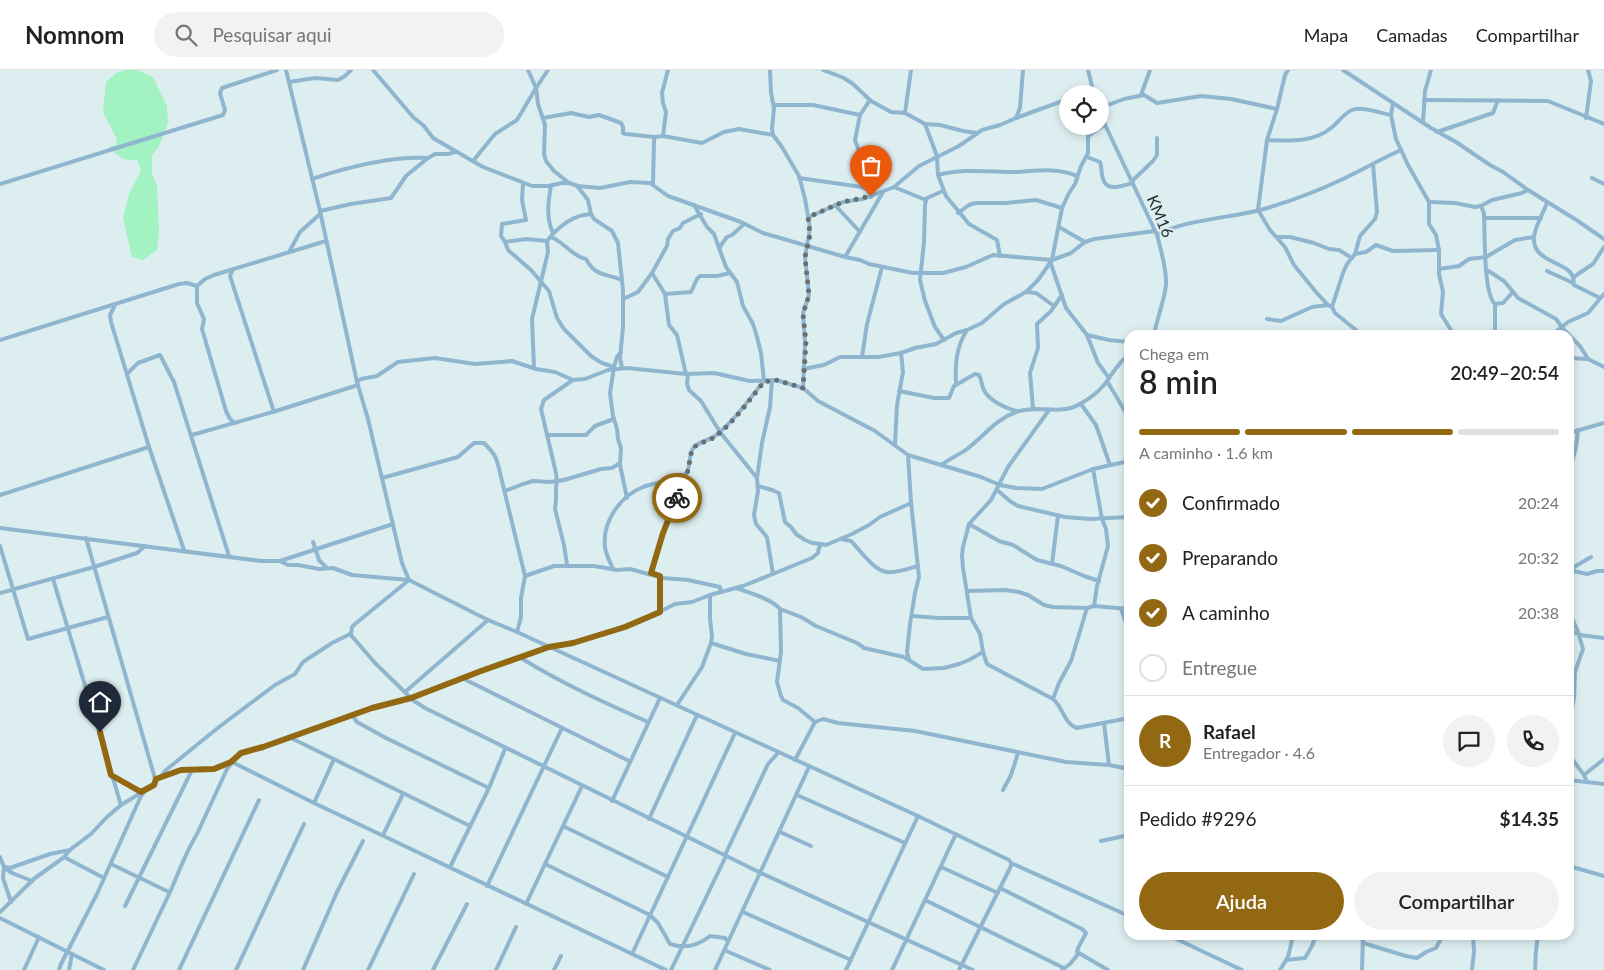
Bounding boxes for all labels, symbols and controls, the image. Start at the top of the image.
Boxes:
search box [154,12,504,57]
text: Nomnom [25,20,124,49]
icon: search [172,21,200,49]
text: Pesquisar aqui [212,23,332,46]
text: Mapa [1304,24,1348,46]
text: Camadas [1376,24,1448,46]
text: Compartilhar [1476,24,1579,46]
map controls [1059,85,1109,135]
button: locate [1059,85,1109,135]
pin [850,145,892,196]
icon: bag [857,152,885,180]
street label: KM16 [1144,192,1178,240]
text: Chega em [1139,344,1209,363]
text: 20:49–20:54 [1450,361,1559,384]
text: 8 min [1139,362,1218,401]
text: A caminho · 1.6 km [1139,443,1273,462]
courier [652,473,702,523]
icon: bike [663,484,691,512]
icon: check [1139,489,1167,517]
text: Confirmado [1182,491,1280,514]
text: 20:24 [1518,493,1559,512]
icon: check [1139,544,1167,572]
text: Preparando [1182,546,1278,569]
text: 20:32 [1518,548,1559,567]
icon: check [1139,599,1167,627]
text: A caminho [1182,601,1270,624]
text: 20:38 [1518,603,1559,622]
text: Entregue [1182,656,1257,679]
pin [79,681,121,732]
icon: home [86,688,114,716]
button: chat [1443,715,1495,767]
button: phone [1507,715,1559,767]
text: Rafael [1203,720,1256,743]
text: R [1159,729,1171,752]
text: Entregador · 4.6 [1203,743,1315,762]
text: Pedido #9296 [1139,807,1257,830]
text: $14.35 [1499,807,1559,830]
button: Ajuda [1139,872,1344,930]
button: Compartilhar [1354,872,1559,930]

